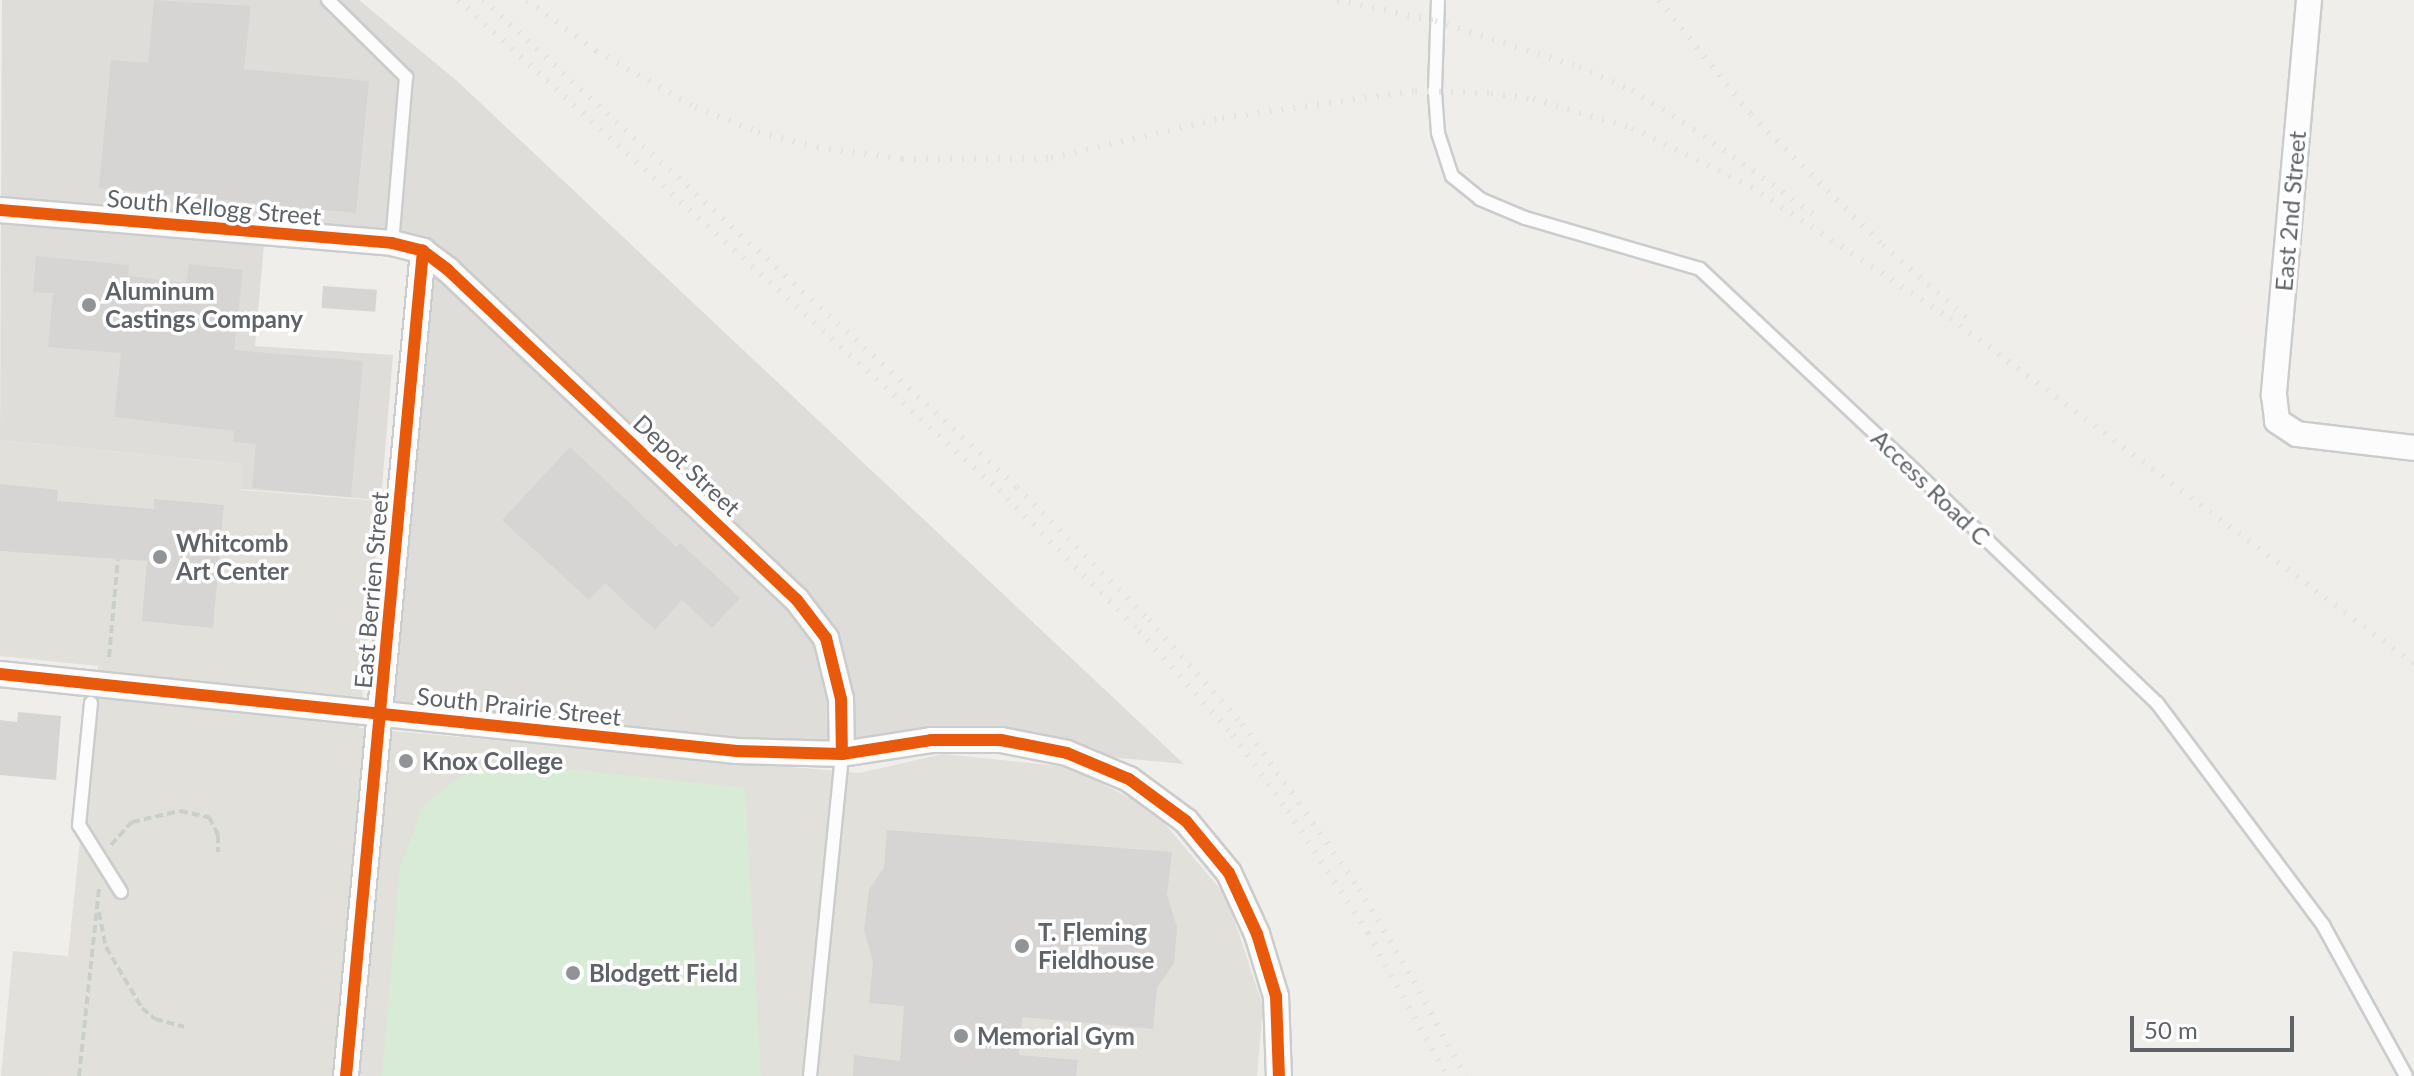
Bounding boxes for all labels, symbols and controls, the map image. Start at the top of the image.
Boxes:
street label: East 2nd Street [2269,130,2311,292]
street label: South Kellogg Street [106,183,322,231]
place label: Aluminum Castings Company [105,277,303,333]
marker: Aluminum Castings Company [80,296,98,314]
street label: Depot Street [628,408,746,522]
street label: Access Road C [1866,423,1996,551]
street label: East Berrien Street [348,490,394,690]
place label: Whitcomb Art Center [176,529,289,585]
marker: Whitcomb Art Center [151,548,169,566]
street label: South Prairie Street [416,681,622,731]
place label: Knox College [422,747,563,775]
marker: Knox College [397,752,415,770]
place label: T. Fleming Fieldhouse [1038,918,1154,974]
marker: T. Fleming Fieldhouse [1013,937,1031,955]
place label: Blodgett Field [589,959,738,987]
marker: Blodgett Field [564,964,582,982]
scale bar [2134,1000,2298,1050]
text: 50 m [2144,1015,2198,1044]
place label: Memorial Gym [977,1022,1135,1050]
marker: Memorial Gym [952,1027,970,1045]

